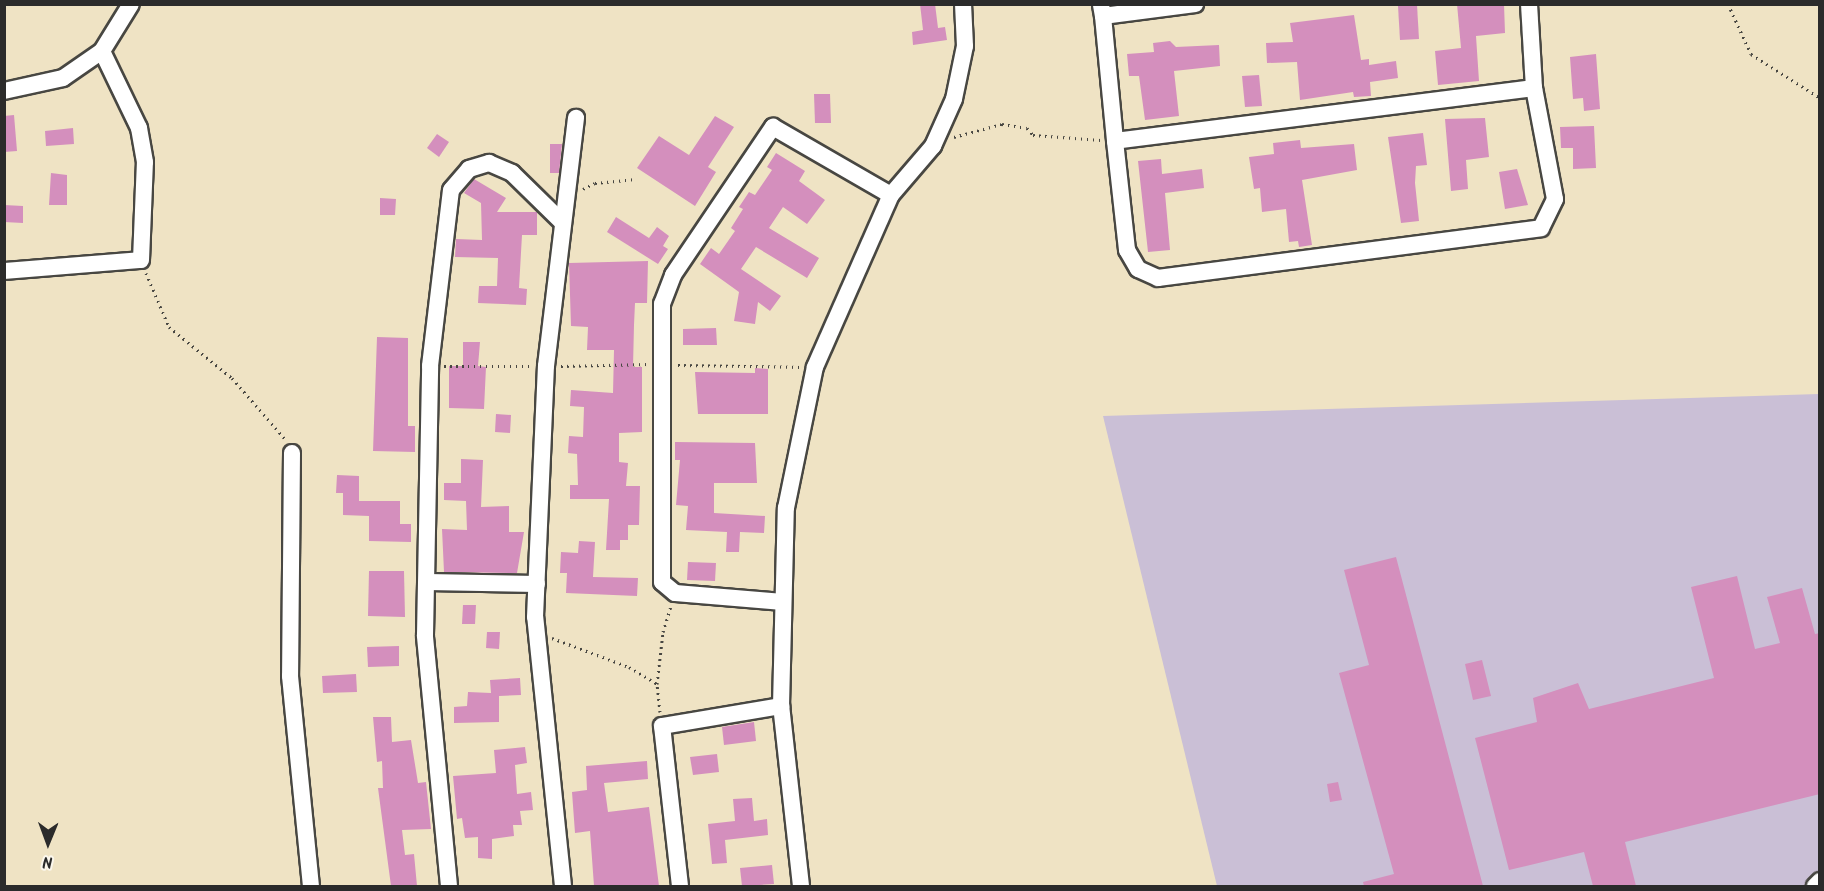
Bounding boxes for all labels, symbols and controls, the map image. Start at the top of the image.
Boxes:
north arrow [18,813,78,873]
text: N [42,849,53,874]

